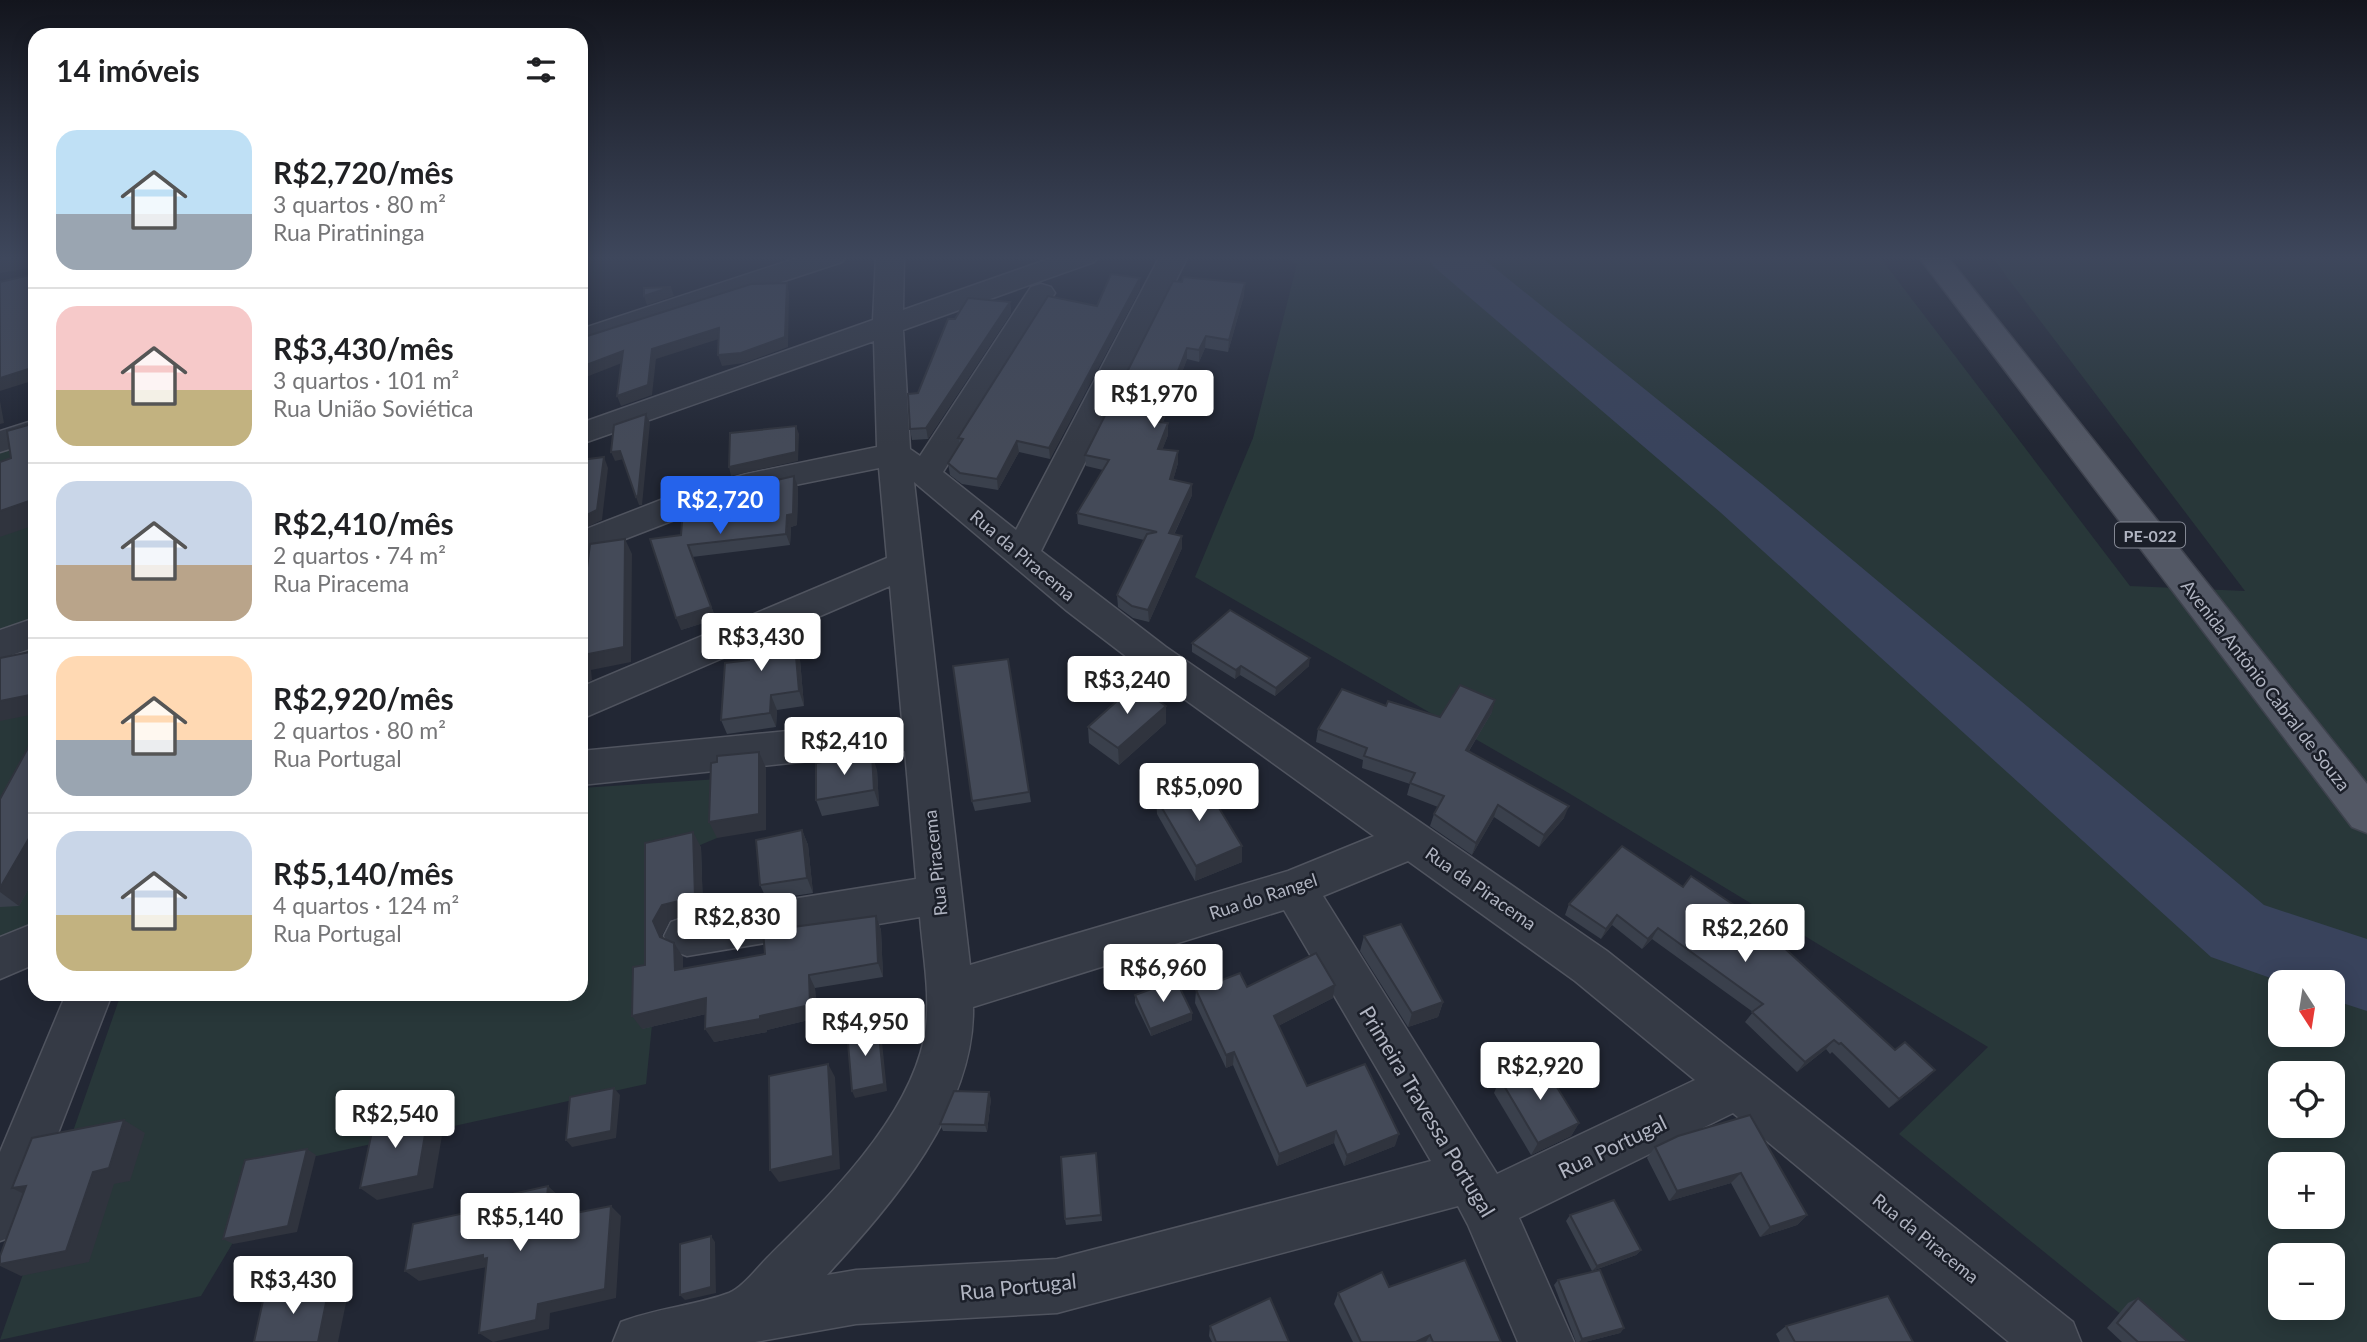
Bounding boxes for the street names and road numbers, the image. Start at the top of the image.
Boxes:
street label: Rua da Piracema [966,505,1080,605]
road number: PE-022 [2115,522,2185,548]
street label: Avenida Antônio Cabral de Souza [2177,575,2355,795]
street label: Rua Piracema [918,809,952,917]
street label: Rua da Piracema [1421,842,1541,934]
street label: Rua do Rangel [1206,868,1320,924]
street label: Primeira Travessa Portugal [1355,1001,1501,1221]
street label: Rua Portugal [1554,1109,1670,1183]
street label: Rua da Piracema [1868,1188,1984,1288]
street label: Rua Portugal [958,1267,1078,1305]

